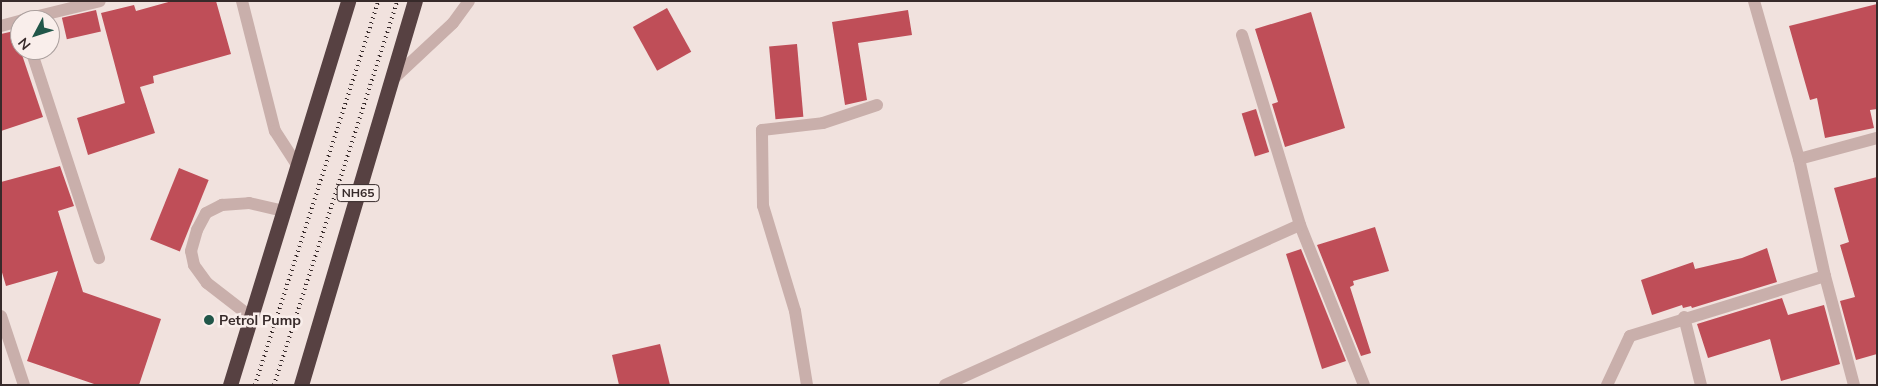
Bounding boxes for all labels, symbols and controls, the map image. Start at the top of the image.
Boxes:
north arrow [10,10,60,60]
text: N [14,34,35,54]
road number: NH65 [336,184,380,202]
place label: Petrol Pump [219,312,301,328]
marker: Petrol Pump [203,314,215,326]

